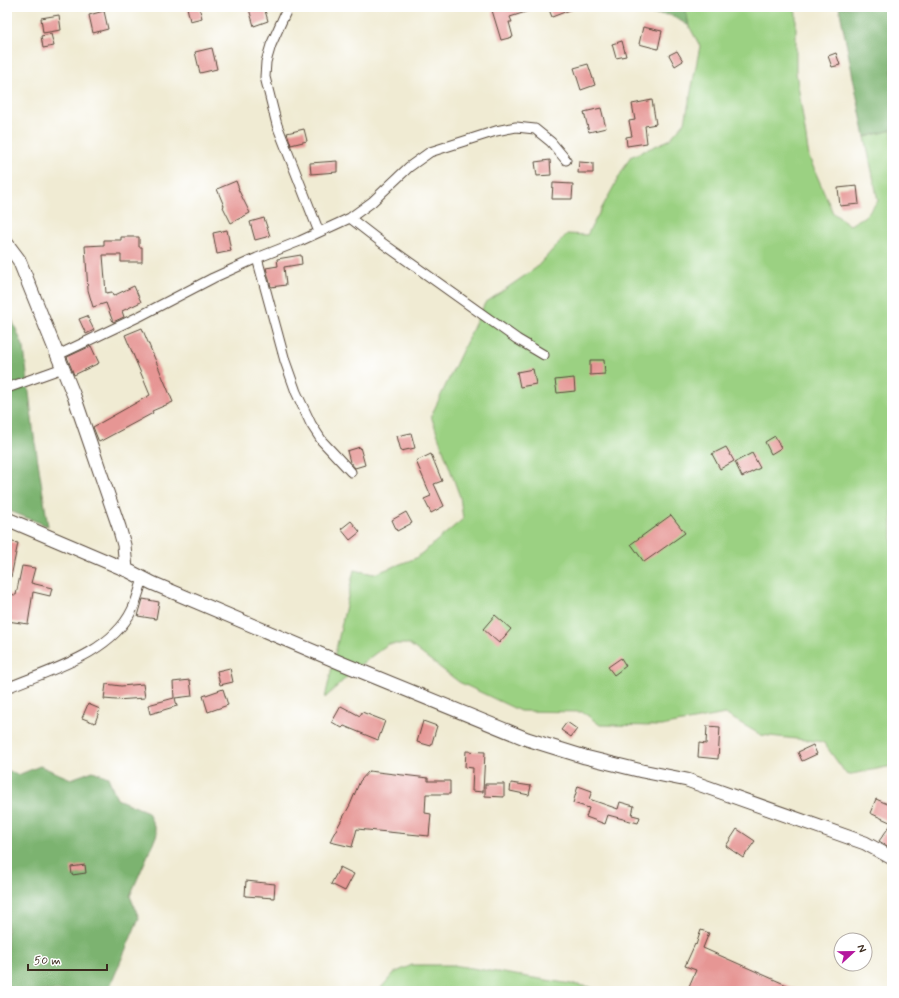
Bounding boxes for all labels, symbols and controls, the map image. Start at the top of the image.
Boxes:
north arrow [833,932,873,972]
text: N [853,943,869,955]
scale bar [28,946,107,972]
text: 50 m [34,953,61,969]

